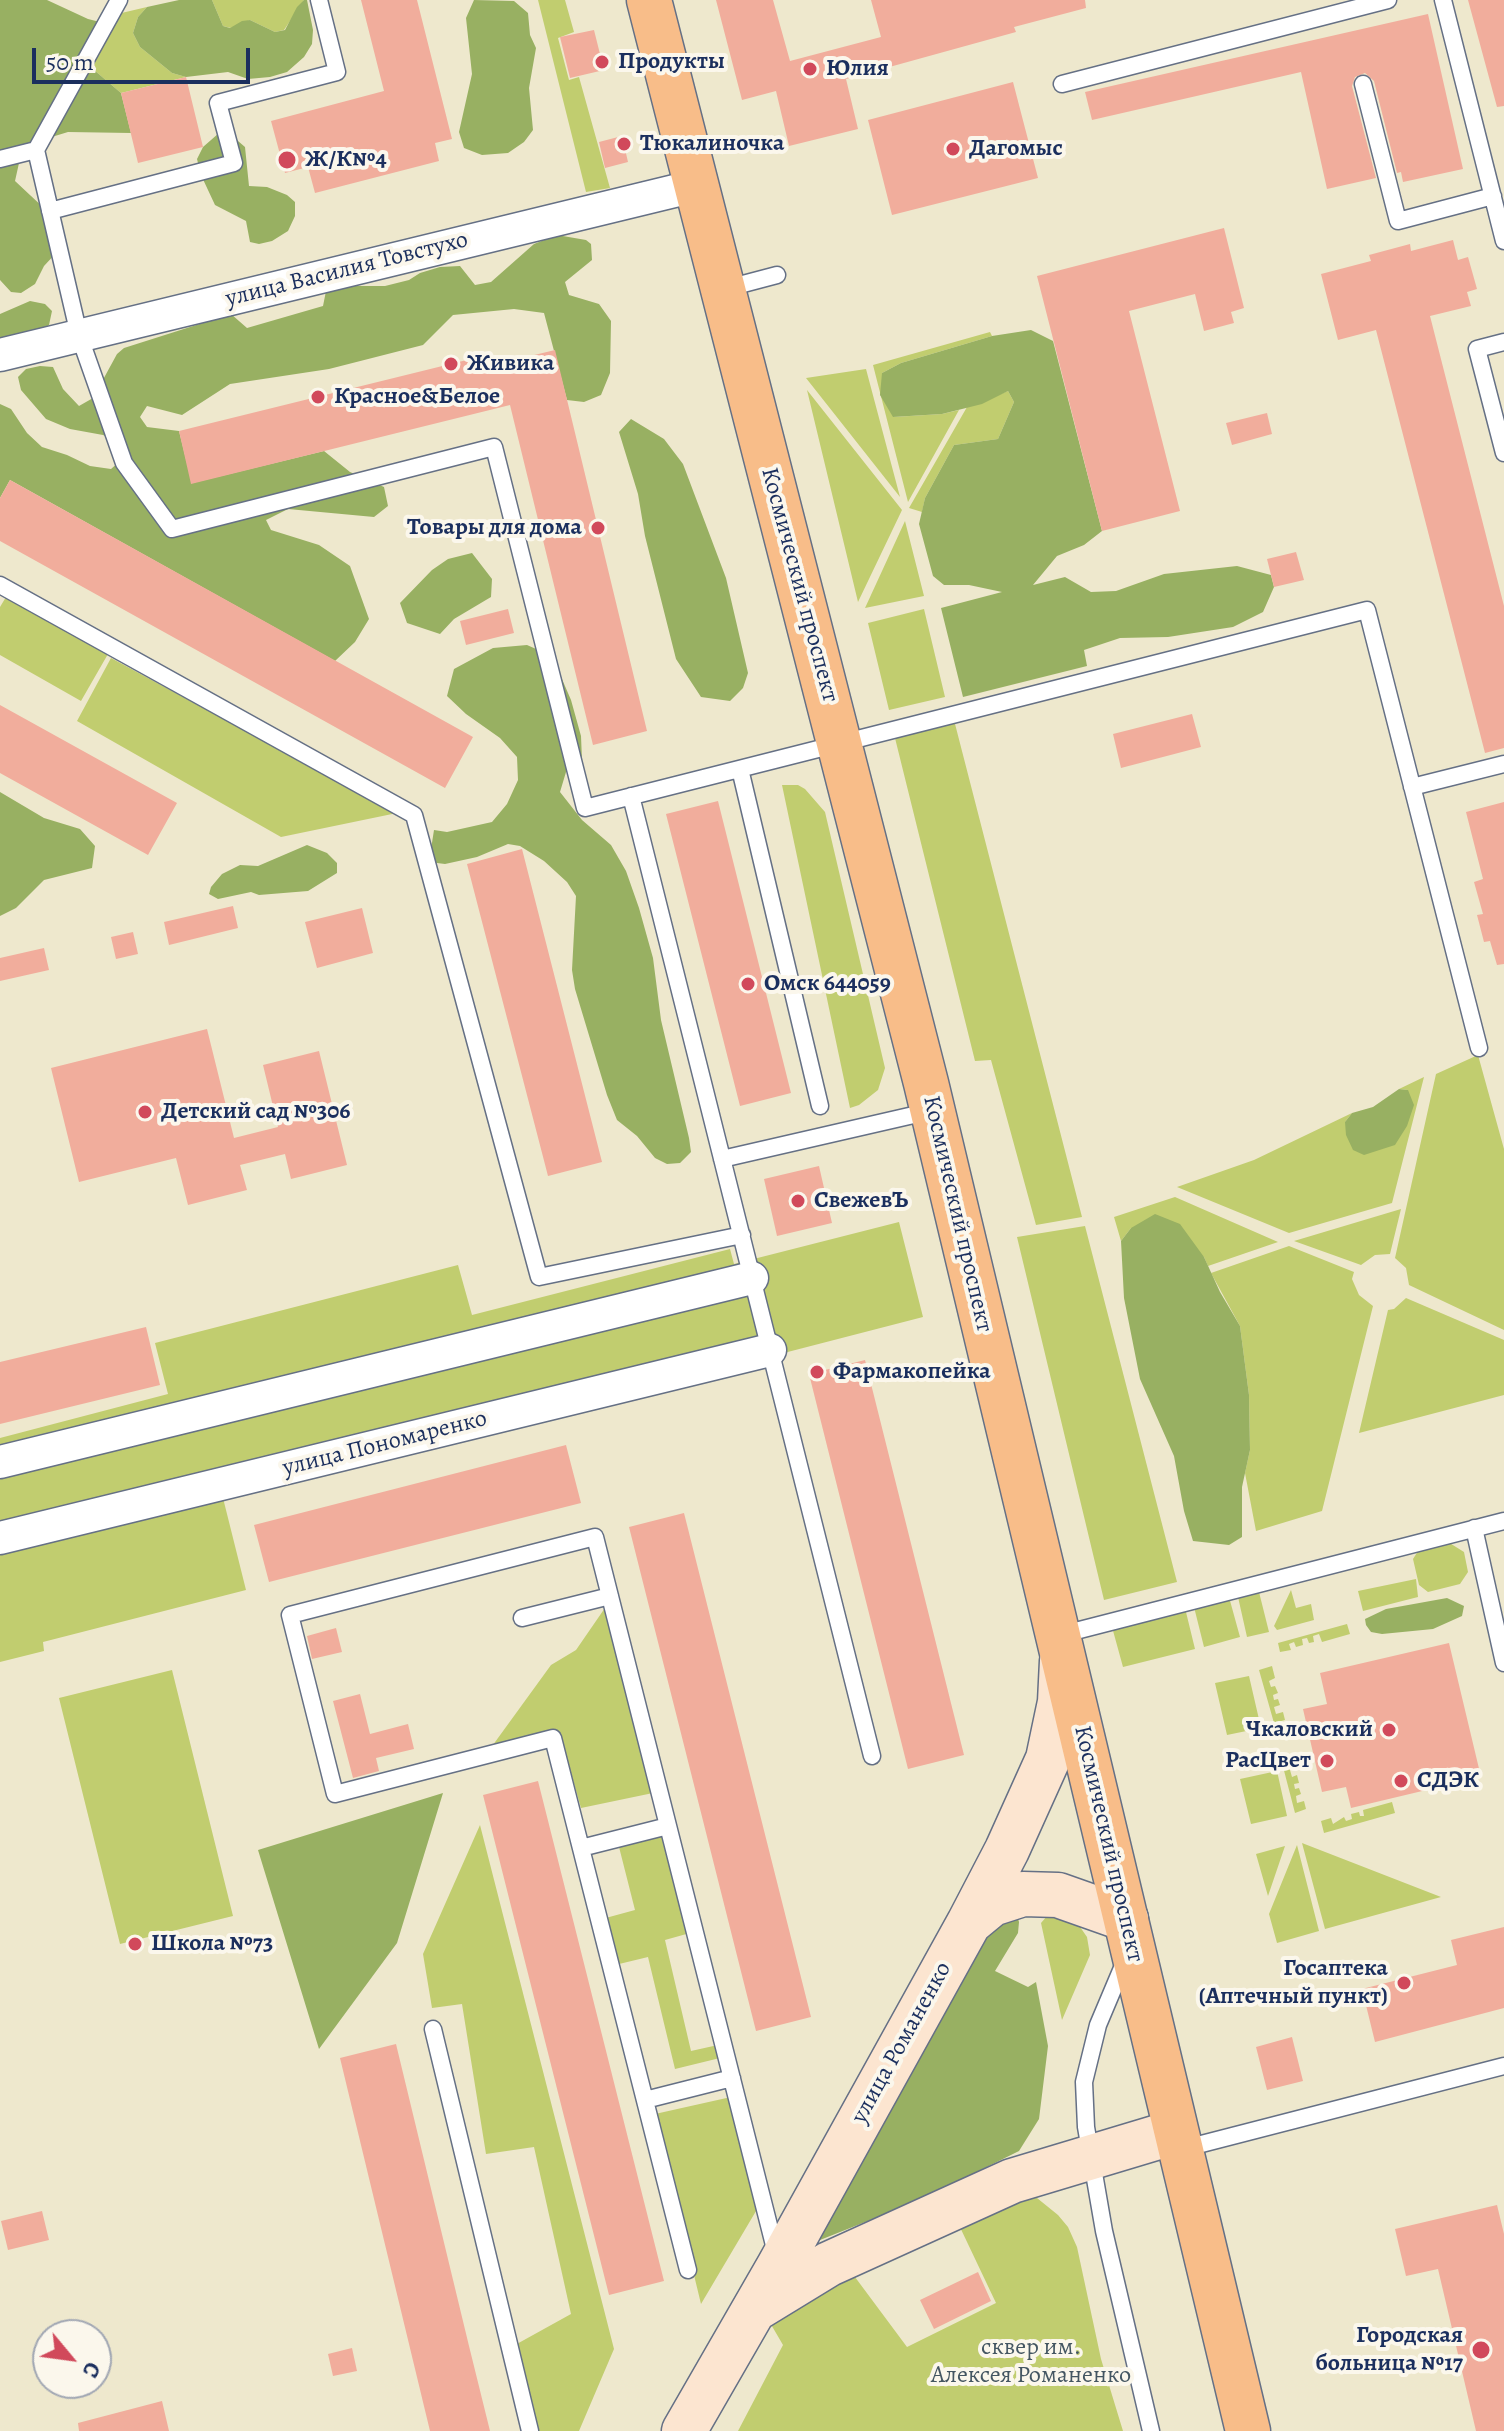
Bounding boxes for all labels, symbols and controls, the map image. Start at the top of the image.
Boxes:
scale bar [36,32,254,82]
text: 50 m [46,46,94,78]
place label: Продукты [618,48,725,76]
marker: Продукты [593,53,611,71]
place label: Юлия [826,55,889,83]
marker: Юлия [801,60,819,78]
place label: Тюкалиночка [640,130,784,158]
marker: Тюкалиночка [615,135,633,153]
place label: Дагомыс [969,135,1063,163]
marker: Дагомыс [944,140,962,158]
place label: Ж/К№4 [305,146,387,174]
marker: Ж/К№4 [276,149,298,171]
street label: улица Василия Товстухо [223,226,471,314]
place label: Живика [467,350,554,378]
marker: Живика [442,355,460,373]
place label: Красное&Белое [334,383,500,411]
marker: Красное&Белое [309,388,327,406]
street label: Космический проспект [754,464,844,706]
place label: Товары для дома [407,514,582,542]
marker: Товары для дома [589,519,607,537]
place label: Омск 644059 [764,970,891,998]
marker: Омск 644059 [739,975,757,993]
street label: Космический проспект [916,1093,998,1335]
place label: Детский сад №306 [161,1098,351,1126]
marker: Детский сад №306 [136,1103,154,1121]
place label: СвежевЪ [814,1187,908,1215]
marker: СвежевЪ [789,1192,807,1210]
place label: Фармакопейка [833,1358,991,1386]
marker: Фармакопейка [808,1363,826,1381]
street label: улица Пономаренко [280,1405,490,1483]
place label: Чкаловский [1246,1716,1373,1744]
marker: Чкаловский [1380,1721,1398,1739]
street label: Космический проспект [1067,1723,1149,1965]
place label: РасЦвет [1225,1747,1311,1775]
marker: РасЦвет [1318,1752,1336,1770]
place label: СДЭК [1417,1767,1479,1795]
marker: СДЭК [1392,1772,1410,1790]
place label: Школа №73 [151,1930,273,1958]
marker: Школа №73 [126,1935,144,1953]
place label: Госаптека (Аптечный пункт) [1199,1955,1388,2011]
street label: улица Романенко [846,1957,958,2129]
marker: Госаптека (Аптечный пункт) [1395,1974,1413,1992]
north arrow [32,2319,112,2399]
place label: Городская больница №17 [1315,2322,1463,2378]
park label: сквер им. Алексея Романенко [931,2334,1131,2390]
marker: Городская больница №17 [1470,2339,1492,2361]
text: С [75,2356,108,2383]

